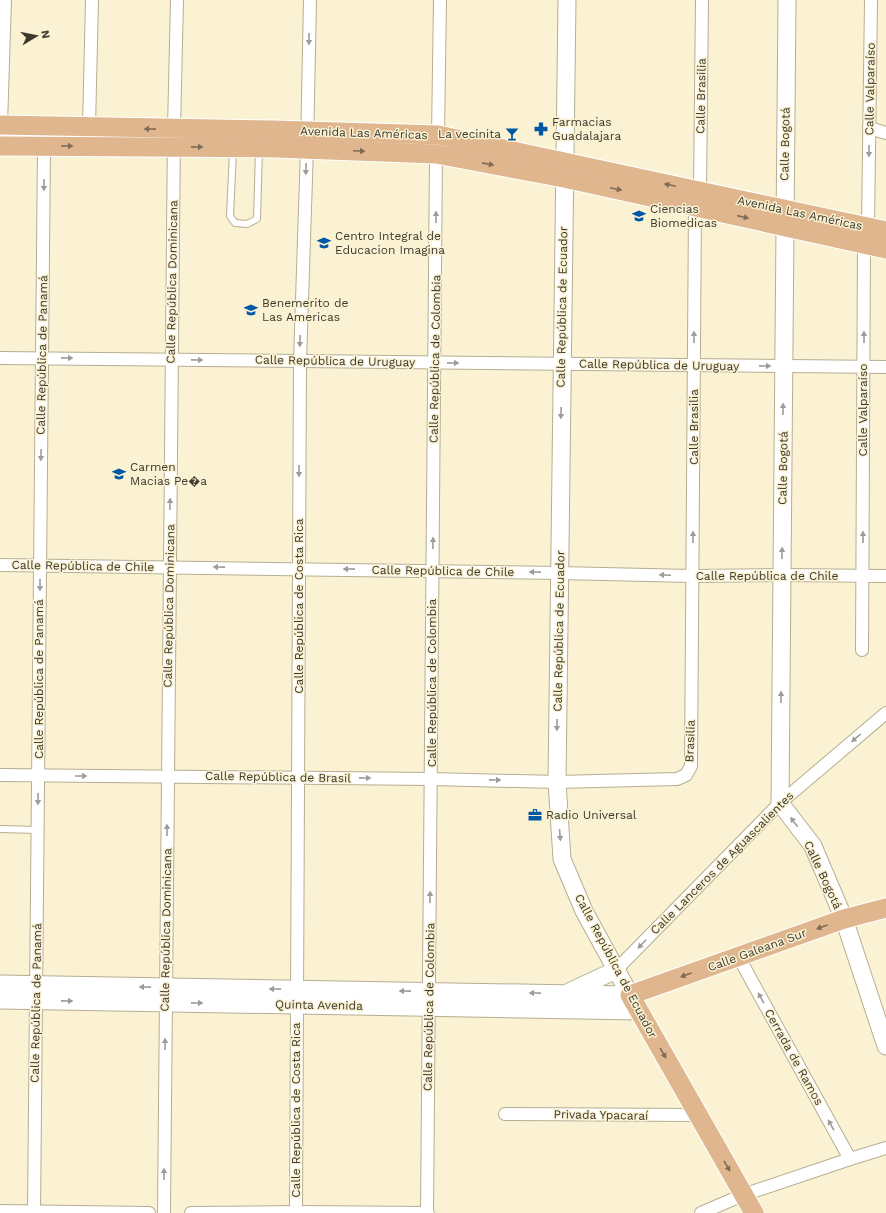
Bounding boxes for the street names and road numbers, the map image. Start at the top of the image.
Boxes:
street label: Calle Valparaíso [862,42,878,136]
street label: Calle Brasilia [693,58,709,134]
street label: Calle Bogotá [777,107,793,181]
street label: Avenida Las Américas [300,124,428,142]
street label: Avenida Las Américas [736,193,864,233]
street label: Calle República Dominicana [164,200,180,364]
street label: Calle República de Ecuador [554,226,570,388]
street label: Calle República de Colombia [427,274,443,443]
street label: Calle República de Panamá [34,275,50,435]
street label: Calle República de Uruguay [255,353,416,369]
street label: Calle República de Uruguay [579,357,740,373]
street label: Calle Valparaíso [856,363,870,457]
street label: Calle Brasilia [687,389,701,465]
street label: Calle Bogotá [775,431,791,505]
street label: Calle República de Costa Rica [292,518,306,694]
street label: Calle República Dominicana [161,524,177,688]
street label: Calle República de Ecuador [551,550,567,712]
street label: Calle República de Chile [12,558,155,574]
street label: Calle República de Chile [372,563,515,579]
street label: Calle República de Chile [696,569,838,583]
street label: Calle República de Panamá [32,599,46,759]
street label: Calle República de Colombia [425,599,439,767]
street label: Brasilia [682,719,698,762]
street label: Calle República de Brasil [205,769,351,785]
street label: Calle Lanceros de Aguascalientes [648,789,796,937]
street label: Calle Bogotá [801,839,845,912]
street label: Calle República Dominicana [158,848,174,1012]
street label: Calle República de Ecuador [572,892,660,1041]
street label: Calle República de Colombia [421,922,437,1091]
street label: Calle República de Panamá [28,923,44,1083]
street label: Calle Galeana Sur [706,926,808,974]
street label: Quinta Avenida [275,997,363,1013]
street label: Cerrada de Ramos [762,1006,826,1108]
street label: Calle República de Costa Rica [289,1022,303,1198]
street label: Privada Ypacaraí [554,1107,648,1123]

